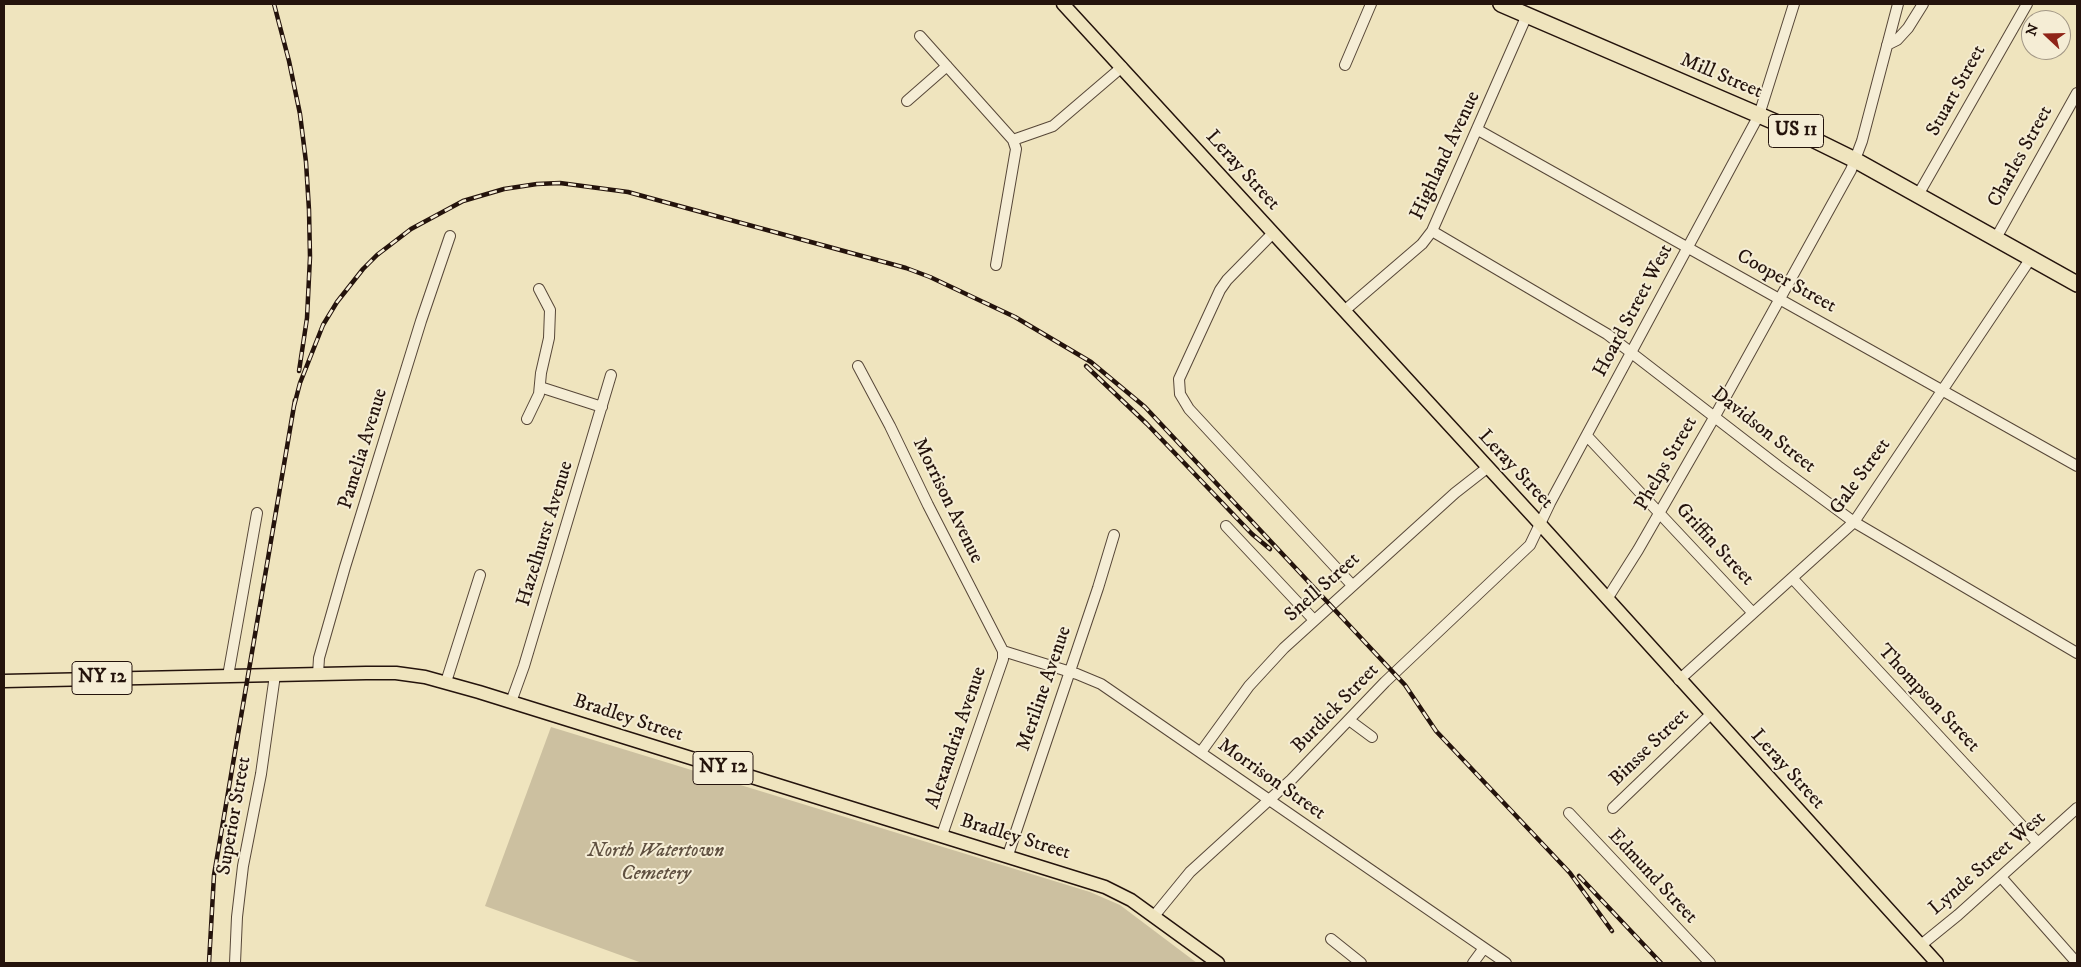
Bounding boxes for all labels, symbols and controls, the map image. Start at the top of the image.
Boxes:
north arrow [2021,10,2071,60]
text: N [2022,21,2043,39]
street label: Stuart Street [1922,41,1992,141]
street label: Mill Street [1676,49,1766,105]
street label: Highland Avenue [1406,88,1486,224]
street label: Charles Street [1983,102,2059,212]
road number: US 11 [1768,114,1824,148]
street label: Leray Street [1200,126,1284,216]
street label: Hoard Street West [1589,241,1679,381]
street label: Cooper Street [1732,245,1840,319]
street label: Davidson Street [1706,383,1820,479]
street label: Pamelia Avenue [334,386,394,512]
street label: Phelps Street [1630,413,1704,515]
street label: Leray Street [1472,425,1558,515]
street label: Morrison Avenue [906,434,988,568]
street label: Gale Street [1825,434,1897,520]
street label: Hazelhurst Avenue [512,458,580,610]
street label: Griffin Street [1670,499,1758,591]
street label: Snell Street [1281,548,1365,628]
street label: Meriline Avenue [1012,623,1078,755]
street label: Thompson Street [1872,640,1984,758]
street label: Burdick Street [1287,659,1385,759]
road number: NY 12 [72,661,132,694]
street label: Alexandria Avenue [921,664,993,812]
street label: Bradley Street [570,690,686,748]
street label: Binsse Street [1605,704,1695,792]
street label: Leray Street [1745,725,1829,815]
street label: Morrison Street [1212,734,1330,826]
road number: NY 12 [693,751,753,784]
street label: Superior Street [213,755,257,877]
street label: Lynde Street West [1925,807,2051,921]
street label: Bradley Street [957,810,1073,866]
street label: Edmund Street [1602,825,1702,929]
park label: North Watertown Cemetery [588,840,724,887]

